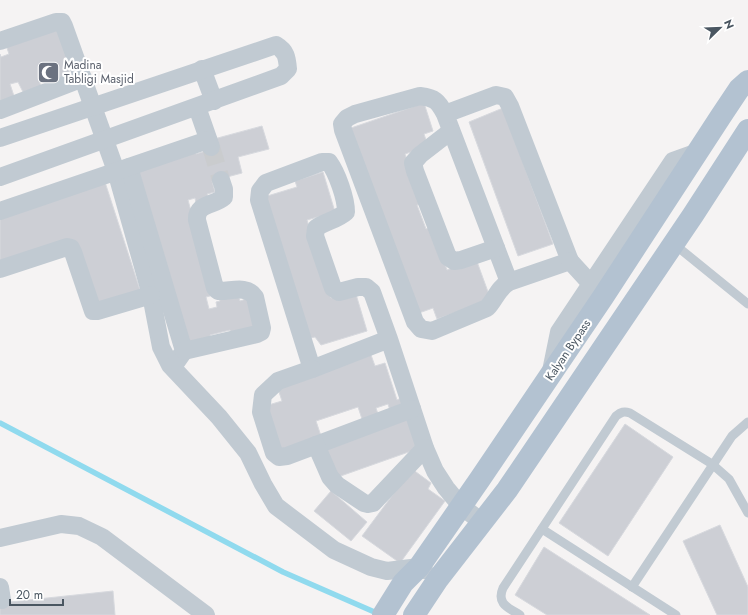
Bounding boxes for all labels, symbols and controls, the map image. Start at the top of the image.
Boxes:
north arrow [700,8,740,48]
text: N [720,17,738,31]
place label: Madina Tabligi Masjid [64,56,134,88]
mosque icon: Madina Tabligi Masjid [35,59,61,85]
street label: Kalyan Bypass [541,316,595,384]
scale bar [10,581,63,607]
text: 20 m [16,586,43,604]

